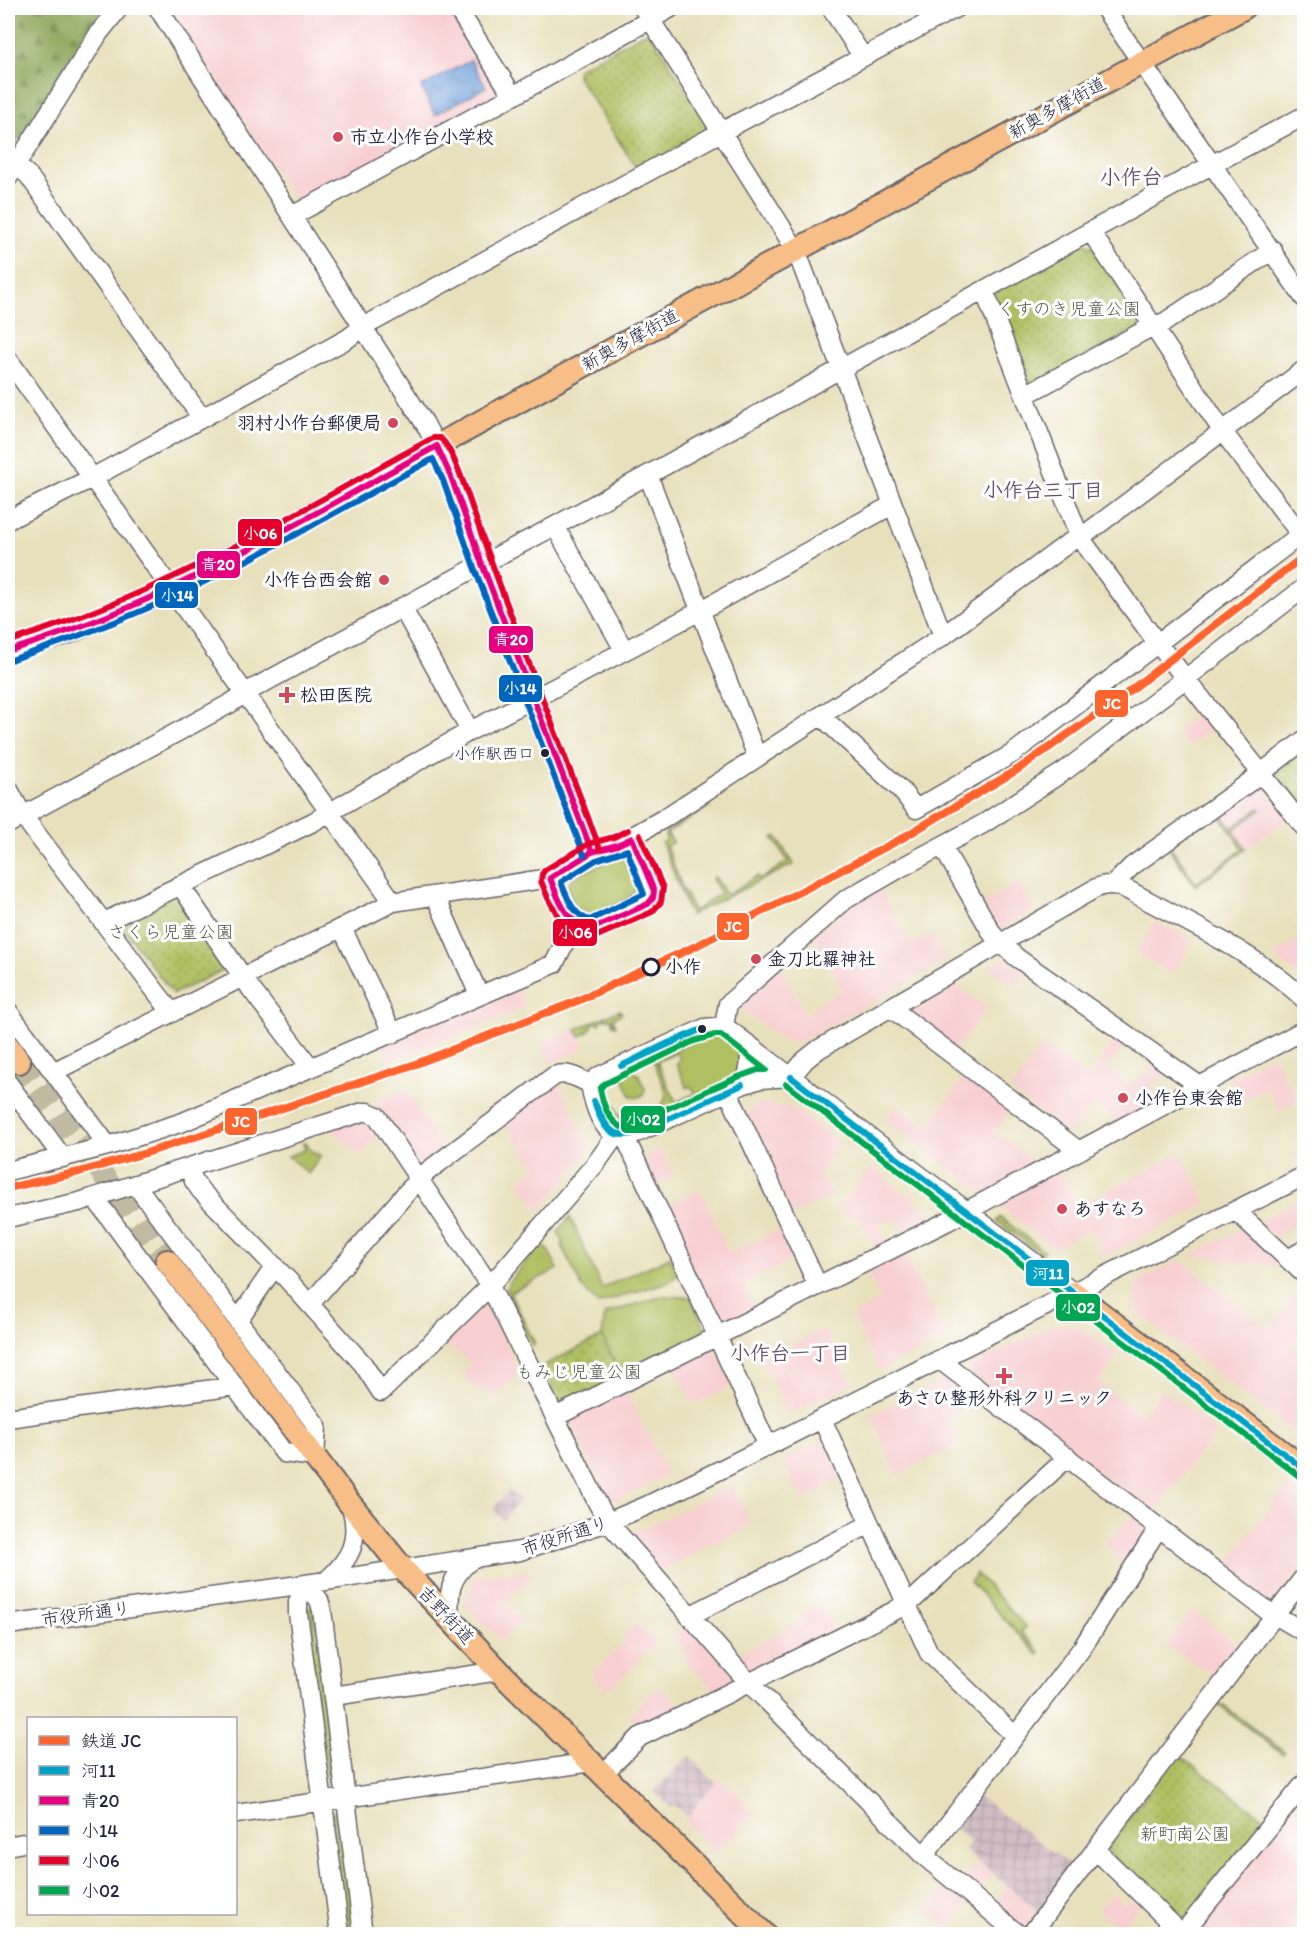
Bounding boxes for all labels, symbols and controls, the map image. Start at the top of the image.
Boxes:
street label: 新奥多摩街道 [1004,72,1110,144]
place label: 市立小作台小学校 [350,126,494,148]
marker: 市立小作台小学校 [331,130,345,144]
district label: 小作台 [1100,164,1163,189]
park label: くすのき児童公園 [997,298,1141,320]
street label: 新奥多摩街道 [577,304,683,376]
place label: 羽村小作台郵便局 [237,412,381,434]
marker: 羽村小作台郵便局 [386,416,400,430]
district label: 小作台三丁目 [983,478,1103,502]
line badge: 小06 [237,518,283,547]
text: 小06 [243,524,278,543]
line badge: 青20 [196,550,241,579]
text: 青20 [201,555,235,574]
place label: 小作台西会館 [264,569,372,591]
marker: 小作台西会館 [377,573,391,587]
line badge: 小14 [154,581,199,609]
text: 小14 [160,586,194,605]
line badge: 青20 [488,625,534,654]
text: 青20 [494,630,528,649]
line badge: 小14 [498,674,543,703]
text: 小14 [503,679,537,698]
place label: 松田医院 [300,684,372,706]
marker: 松田医院 [278,686,296,704]
line badge: JC [1094,689,1129,718]
text: JC [1102,694,1122,713]
place label: 小作駅西口 [454,744,534,763]
marker: 小作駅西口 [539,747,551,759]
line badge: JC [716,912,750,941]
text: JC [723,917,743,936]
line badge: 小06 [552,918,598,947]
park label: さくら児童公園 [108,921,234,943]
text: 小06 [558,923,593,942]
place label: 金刀比羅神社 [768,948,876,970]
marker: 金刀比羅神社 [749,952,763,966]
place label: 小作 [665,956,701,978]
marker: 小作 [642,958,660,976]
unlabelled marker [696,1023,708,1035]
place label: 小作台東会館 [1135,1087,1243,1109]
marker: 小作台東会館 [1116,1091,1130,1105]
line badge: 小02 [620,1105,666,1134]
line badge: JC [224,1107,258,1136]
text: 小02 [626,1110,661,1129]
text: JC [231,1112,251,1131]
place label: あすなろ [1074,1198,1146,1220]
marker: あすなろ [1055,1202,1069,1216]
line badge: 河11 [1025,1259,1070,1287]
text: 河11 [1033,1264,1064,1283]
line badge: 小02 [1055,1293,1101,1322]
text: 小02 [1061,1298,1096,1317]
district label: 小作台一丁目 [730,1341,850,1365]
park label: もみじ児童公園 [516,1361,642,1383]
marker: あさひ整形外科クリニック [995,1367,1013,1385]
place label: あさひ整形外科クリニック [896,1387,1112,1409]
street label: 市役所通り [519,1512,611,1560]
street label: 吉野街道 [413,1581,479,1649]
street label: 市役所通り [40,1597,132,1631]
legend [27,1717,237,1915]
text: 鉄道 JC [81,1730,141,1752]
text: 河11 [81,1760,116,1782]
text: 青20 [81,1790,120,1812]
text: 小14 [81,1820,118,1842]
park label: 新町南公園 [1140,1823,1230,1845]
text: 小06 [81,1850,120,1872]
text: 小02 [81,1880,120,1902]

